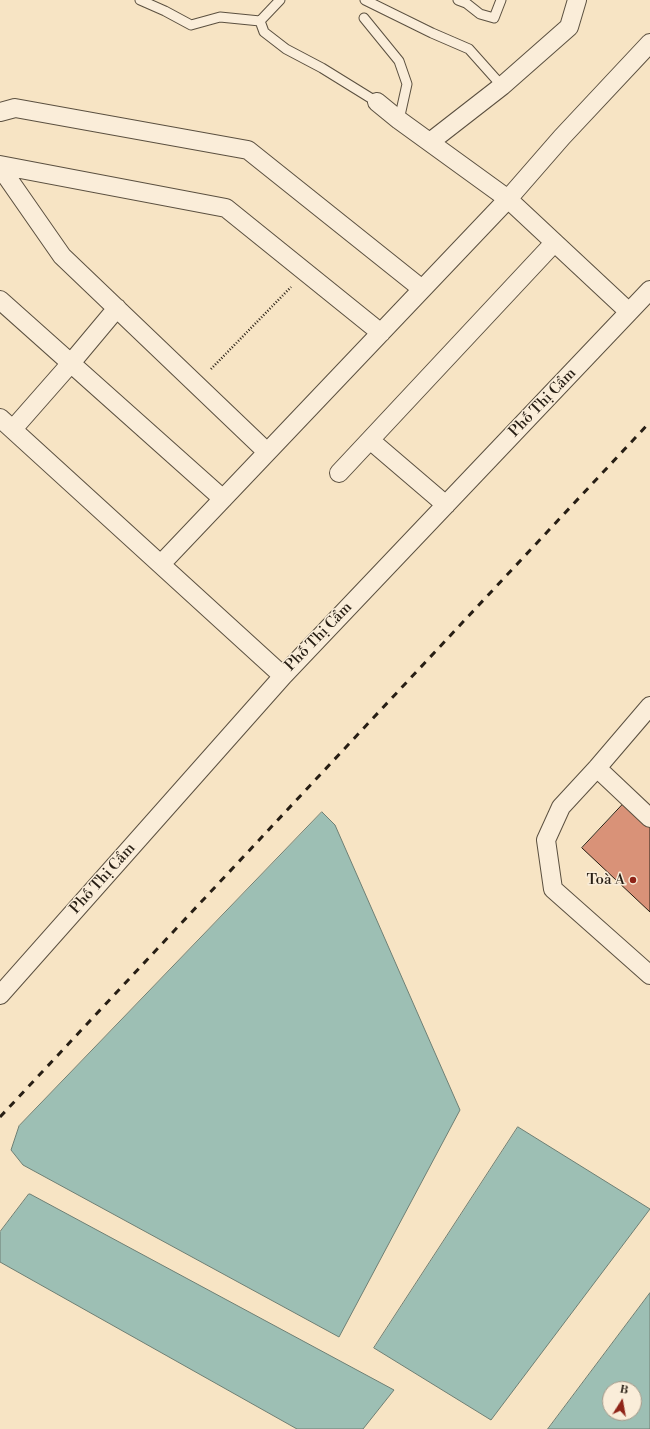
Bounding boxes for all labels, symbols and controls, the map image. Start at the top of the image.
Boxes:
street label: Phố Thị Cẩm [506,365,580,441]
street label: Phố Thị Cẩm [282,599,356,675]
street label: Phố Thị Cẩm [67,840,139,918]
place label: Toà A [586,871,625,889]
marker: Toà A [628,875,638,885]
north arrow [602,1381,642,1421]
text: B [619,1383,629,1398]

